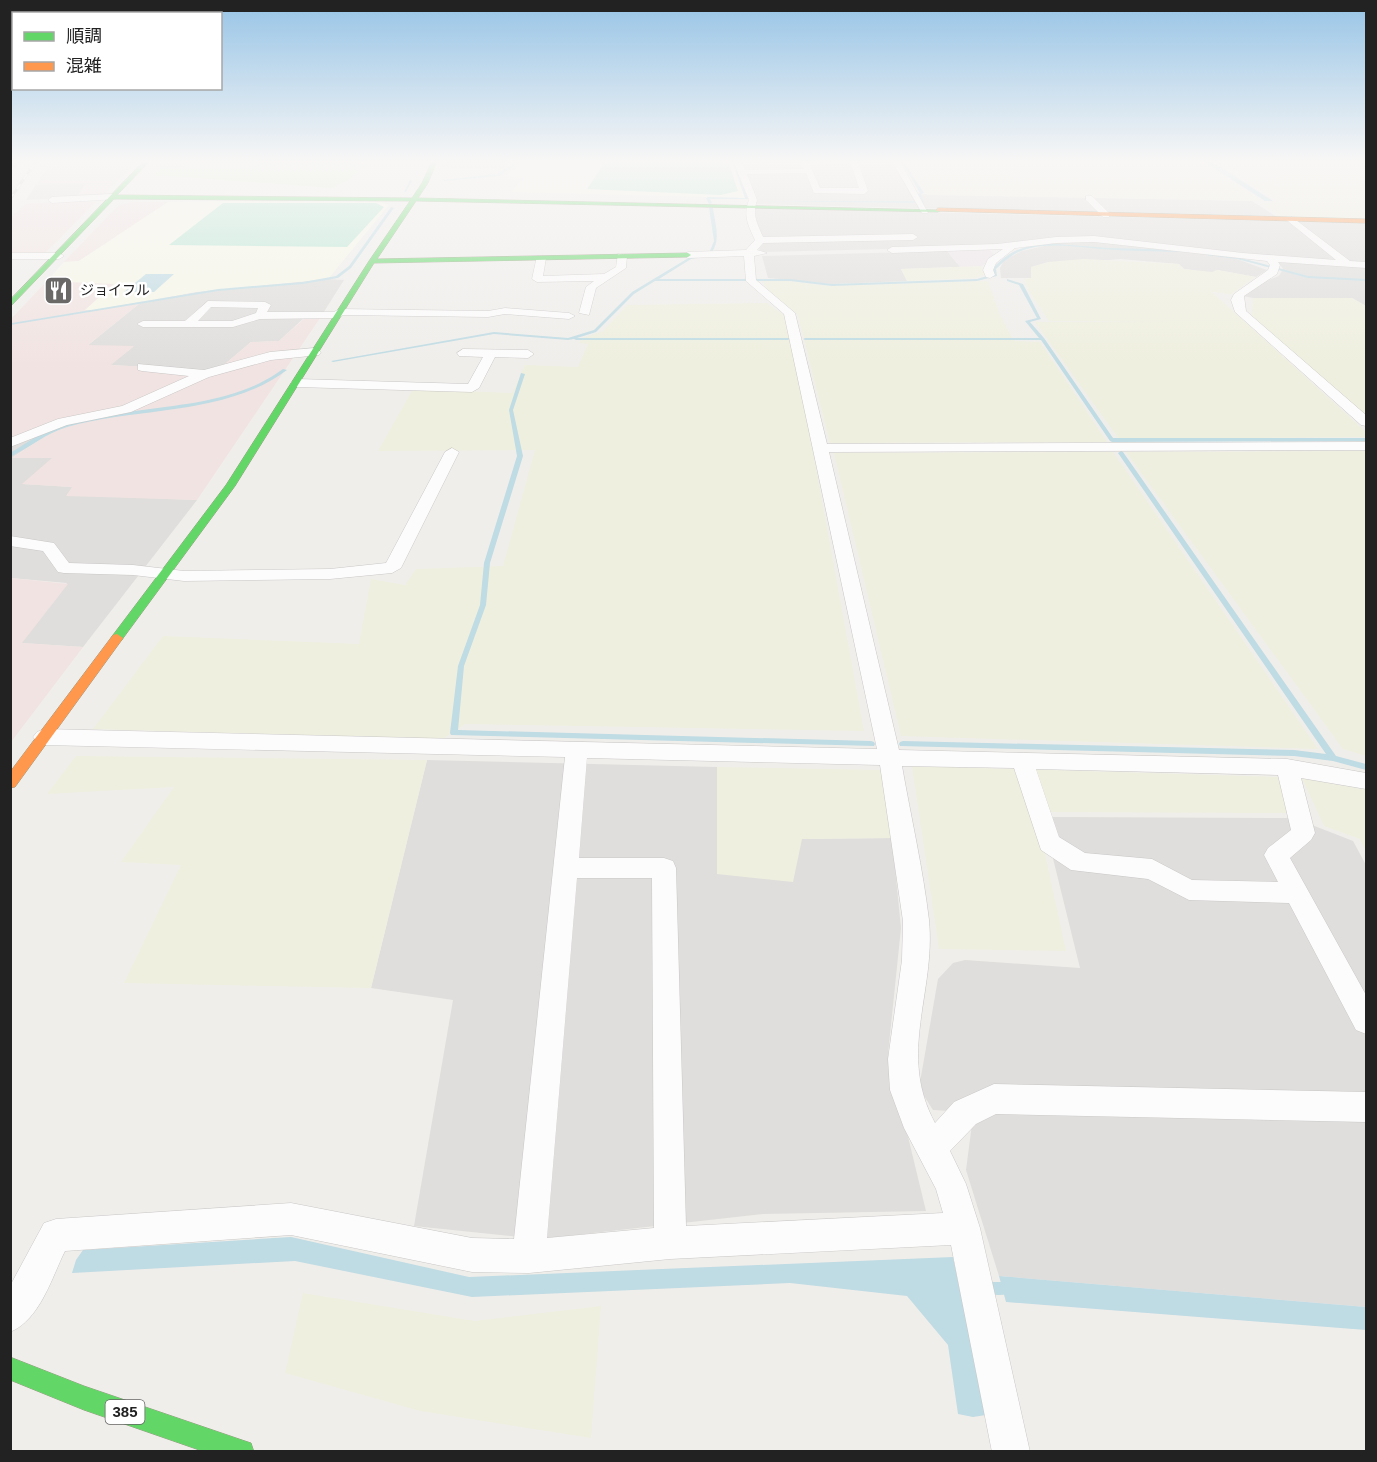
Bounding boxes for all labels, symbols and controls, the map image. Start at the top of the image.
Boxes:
legend [12,12,222,90]
text: 順調 [66,26,102,46]
text: 混雑 [66,56,102,76]
restaurant icon: ジョイフル [43,274,75,306]
place label: ジョイフル [80,282,150,298]
road number: 385 [106,1400,144,1424]

